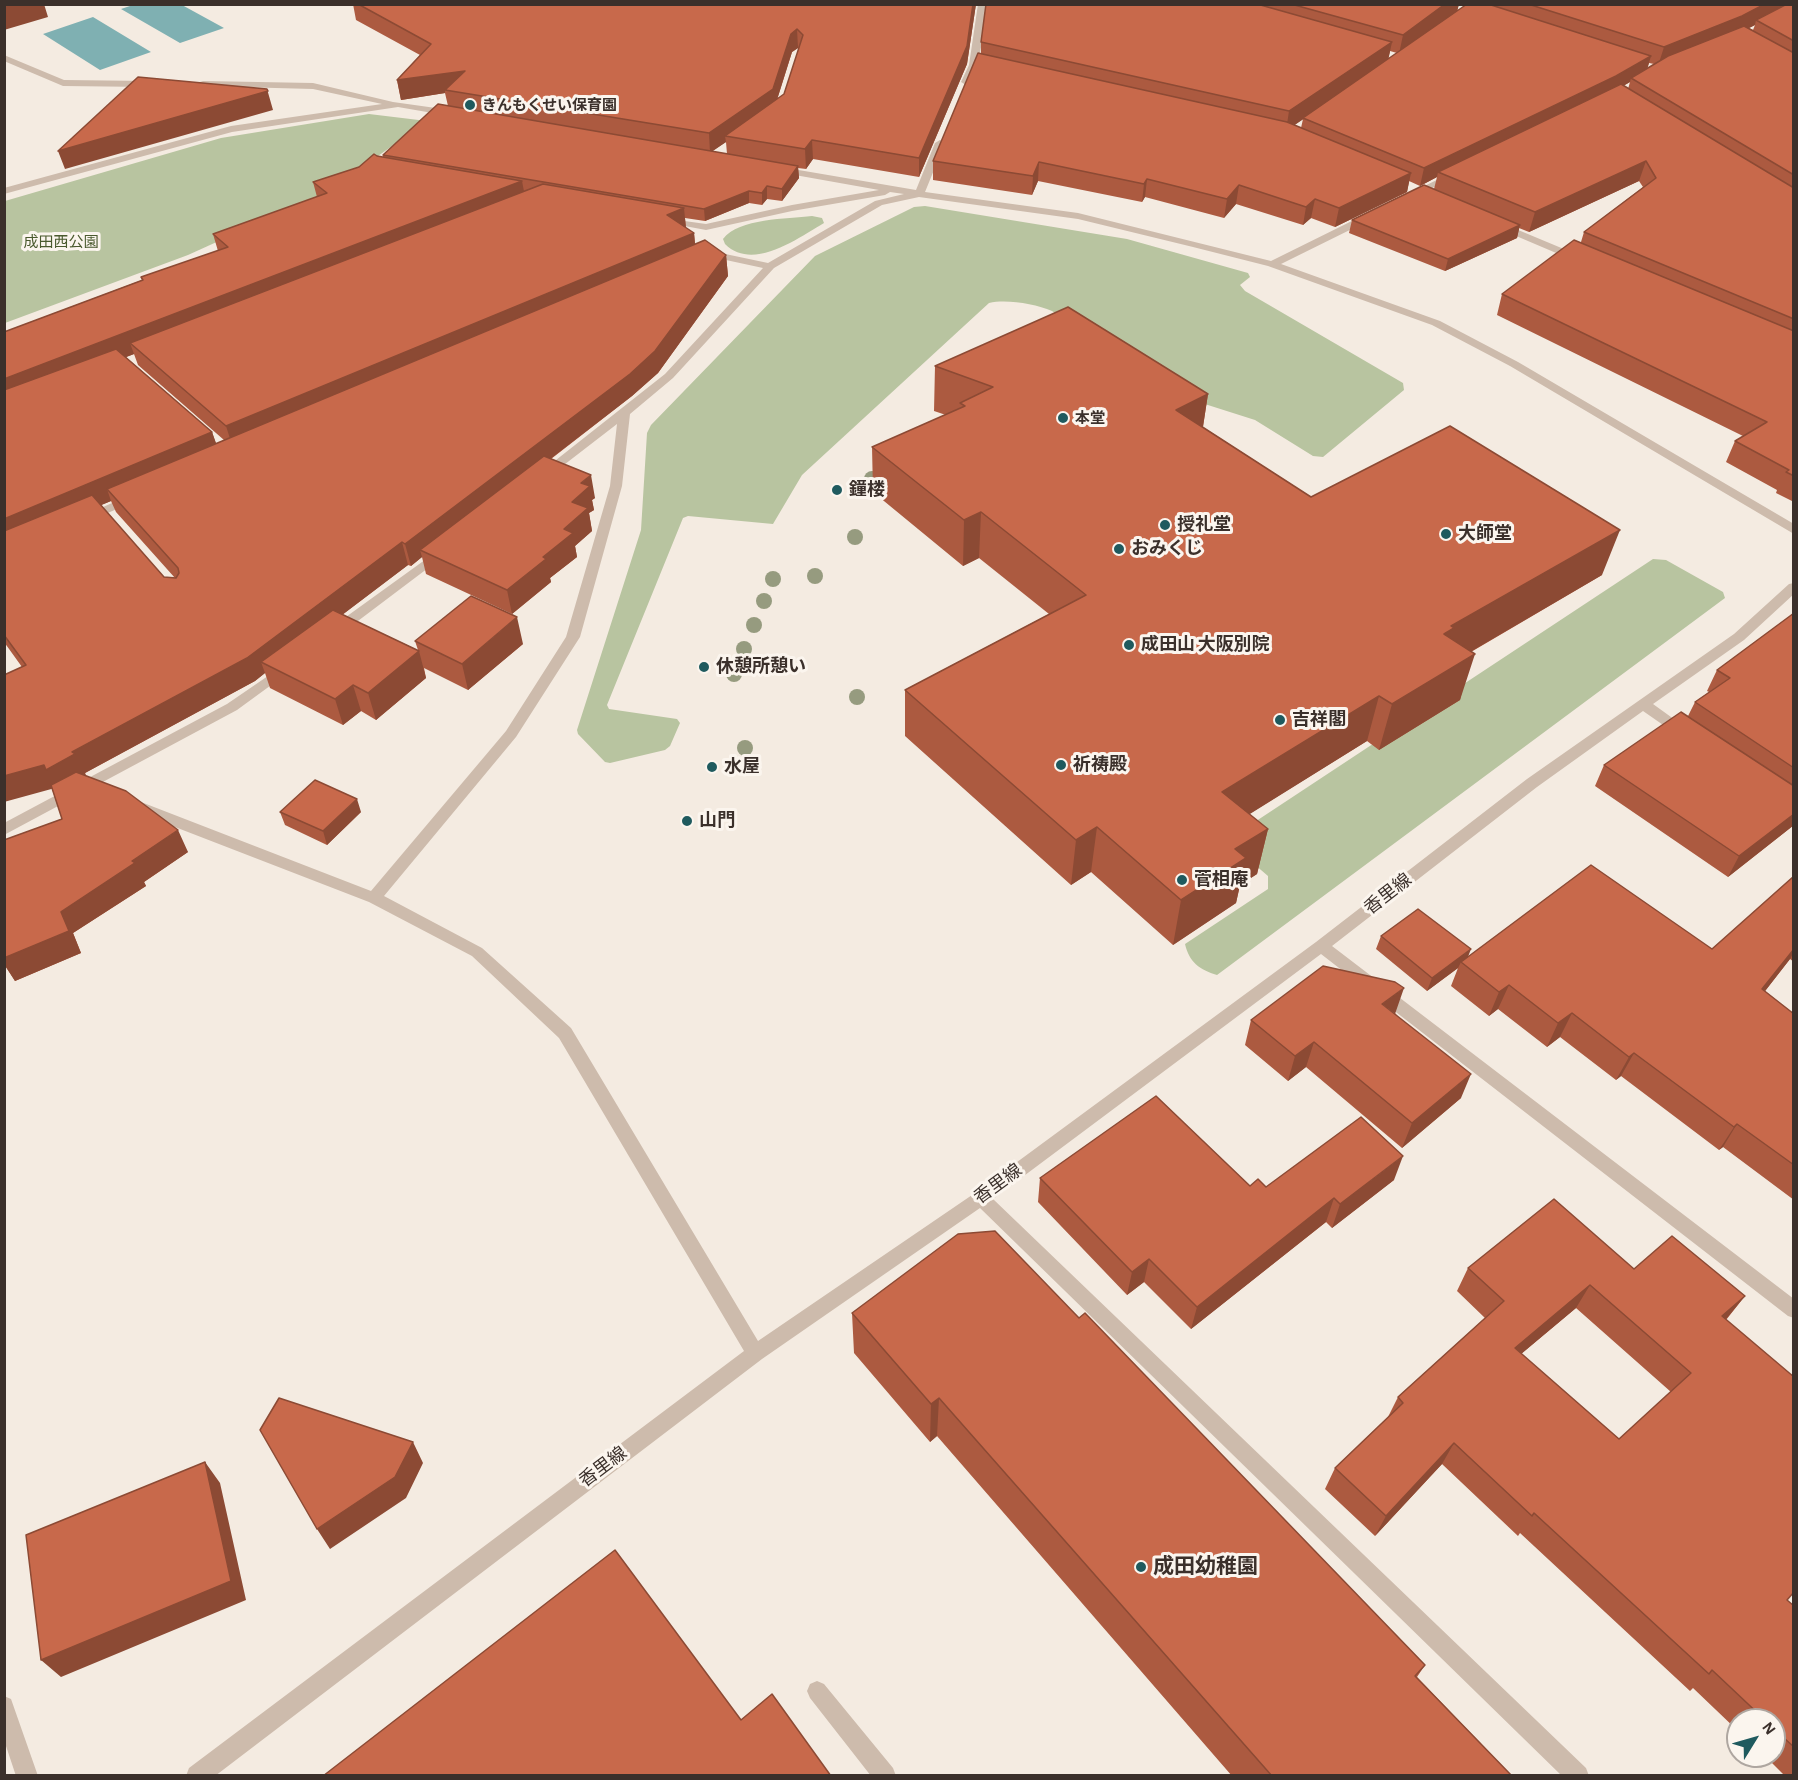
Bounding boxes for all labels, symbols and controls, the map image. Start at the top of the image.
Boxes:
place label: きんもくせい保育園 [482,96,617,114]
marker: きんもくせい保育園 [463,98,477,112]
park label: 成田西公園 [24,233,98,251]
place label: 本堂 [1075,409,1105,427]
marker: 本堂 [1056,411,1070,425]
place label: 鐘楼 [849,479,885,501]
marker: 鐘楼 [830,483,844,497]
place label: 授礼堂 [1177,514,1231,536]
marker: 授礼堂 [1158,518,1172,532]
place label: 大師堂 [1458,523,1512,545]
marker: 大師堂 [1439,527,1453,541]
place label: おみくじ [1131,538,1203,560]
marker: おみくじ [1112,542,1126,556]
place label: 成田山 大阪別院 [1141,634,1270,656]
marker: 成田山 大阪別院 [1122,638,1136,652]
place label: 休憩所憩い [716,656,806,678]
marker: 休憩所憩い [697,660,711,674]
place label: 吉祥閣 [1292,709,1346,731]
marker: 吉祥閣 [1273,713,1287,727]
place label: 祈祷殿 [1073,754,1127,776]
place label: 水屋 [724,756,760,778]
marker: 祈祷殿 [1054,758,1068,772]
marker: 水屋 [705,760,719,774]
place label: 山門 [699,810,735,832]
marker: 山門 [680,814,694,828]
place label: 菅相庵 [1194,869,1248,891]
street label: 香里線 [1360,869,1416,919]
marker: 菅相庵 [1175,873,1189,887]
street label: 香里線 [970,1159,1026,1209]
street label: 香里線 [575,1442,631,1492]
place label: 成田幼稚園 [1153,1554,1258,1580]
marker: 成田幼稚園 [1134,1560,1148,1574]
north arrow [1726,1708,1786,1768]
text: N [1759,1719,1779,1738]

